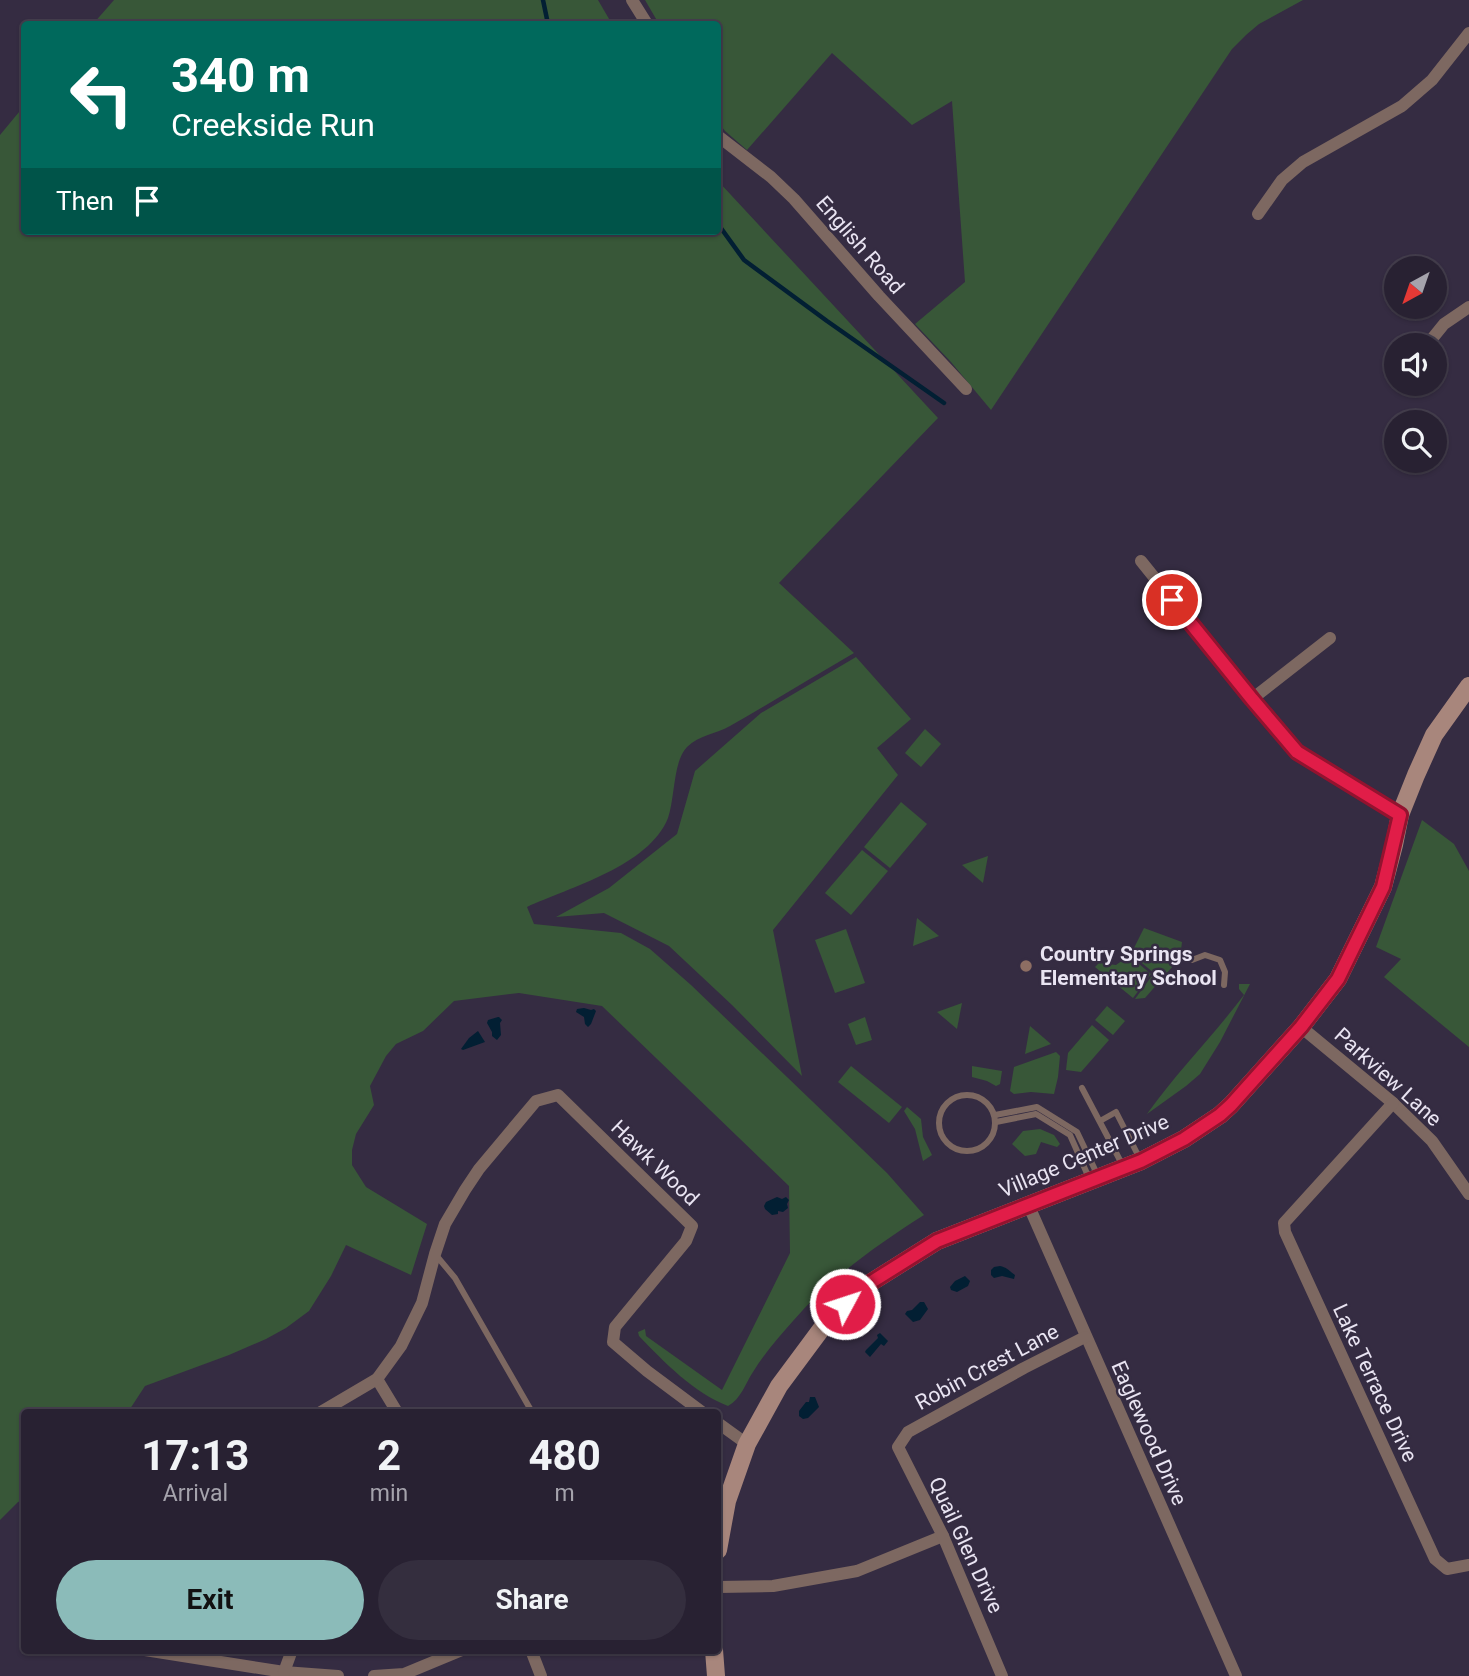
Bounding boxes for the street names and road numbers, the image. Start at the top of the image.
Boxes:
street label: English Road [811,191,909,299]
street label: Parkview Lane [1330,1023,1446,1131]
street label: Village Center Drive [995,1109,1173,1203]
street label: Hawk Wood [606,1115,704,1211]
street label: Lake Terrace Drive [1328,1300,1422,1466]
street label: Robin Crest Lane [911,1319,1063,1415]
street label: Eaglewood Drive [1106,1357,1192,1509]
street label: Quail Glen Drive [924,1473,1008,1617]

